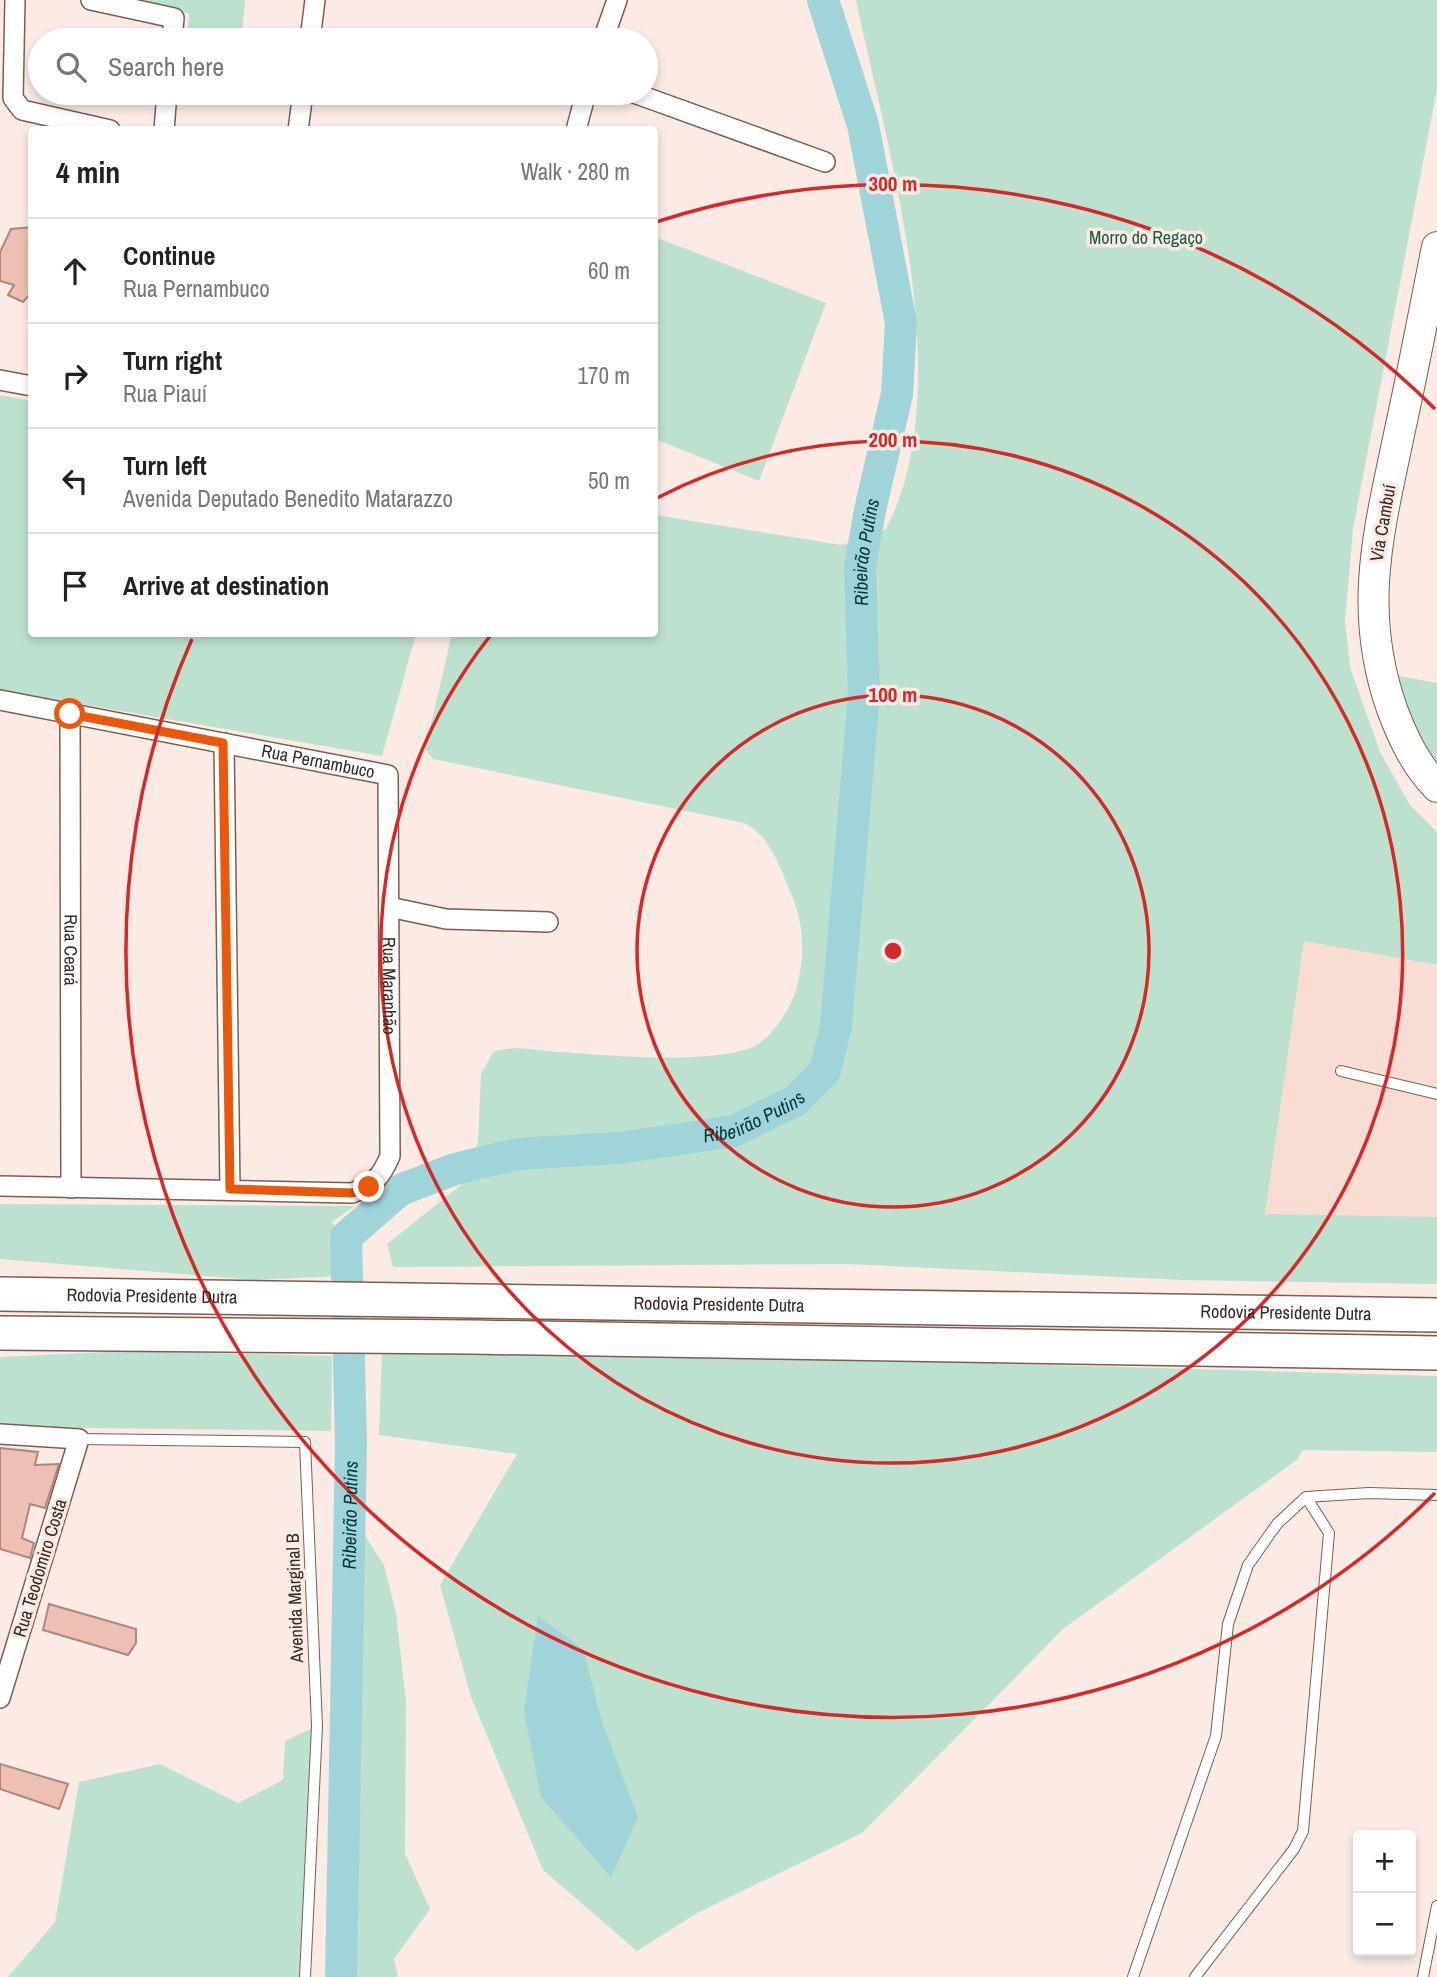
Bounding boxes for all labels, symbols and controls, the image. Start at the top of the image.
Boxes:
search box [28,28,658,105]
icon: search [52,48,90,86]
text: Search here [108,49,224,84]
text: 4 min [56,152,120,192]
text: Walk · 280 m [521,156,630,187]
text: 300 m [869,169,917,198]
park label: Morro do Regaço [1089,225,1203,250]
text: Continue [123,238,215,273]
icon: ahead [56,252,94,290]
text: 60 m [588,255,630,286]
text: Rua Pernambuco [123,273,270,304]
text: Turn right [123,343,222,378]
icon: right [56,357,94,395]
text: 170 m [578,360,630,391]
text: Rua Piauí [123,378,207,409]
text: 200 m [869,425,917,454]
text: Turn left [123,448,207,483]
icon: left [56,462,94,500]
text: 50 m [588,465,630,496]
street label: Via Cambuí [1363,482,1402,563]
text: Avenida Deputado Benedito Matarazzo [123,483,453,514]
water label: Ribeirão Putins [847,496,885,606]
icon: arrive [56,567,94,605]
text: Arrive at destination [123,568,329,603]
text: 100 m [869,680,917,709]
route start [54,698,85,729]
street label: Rua Pernambuco [259,738,377,784]
street label: Rua Ceará [58,914,84,986]
street label: Rua Maranhão [377,937,402,1035]
centre of rings [881,939,905,963]
water label: Ribeirão Putins [701,1085,811,1148]
route end [353,1171,384,1202]
street label: Rodovia Presidente Dutra [66,1282,238,1309]
street label: Rodovia Presidente Dutra [633,1290,805,1318]
street label: Rodovia Presidente Dutra [1200,1299,1371,1326]
water label: Ribeirão Putins [336,1460,364,1570]
street label: Rua Teodomiro Costa [7,1496,72,1640]
street label: Avenida Marginal B [280,1533,309,1664]
map controls [1353,1830,1416,1956]
button: + [1353,1830,1416,1893]
button: − [1353,1893,1416,1956]

